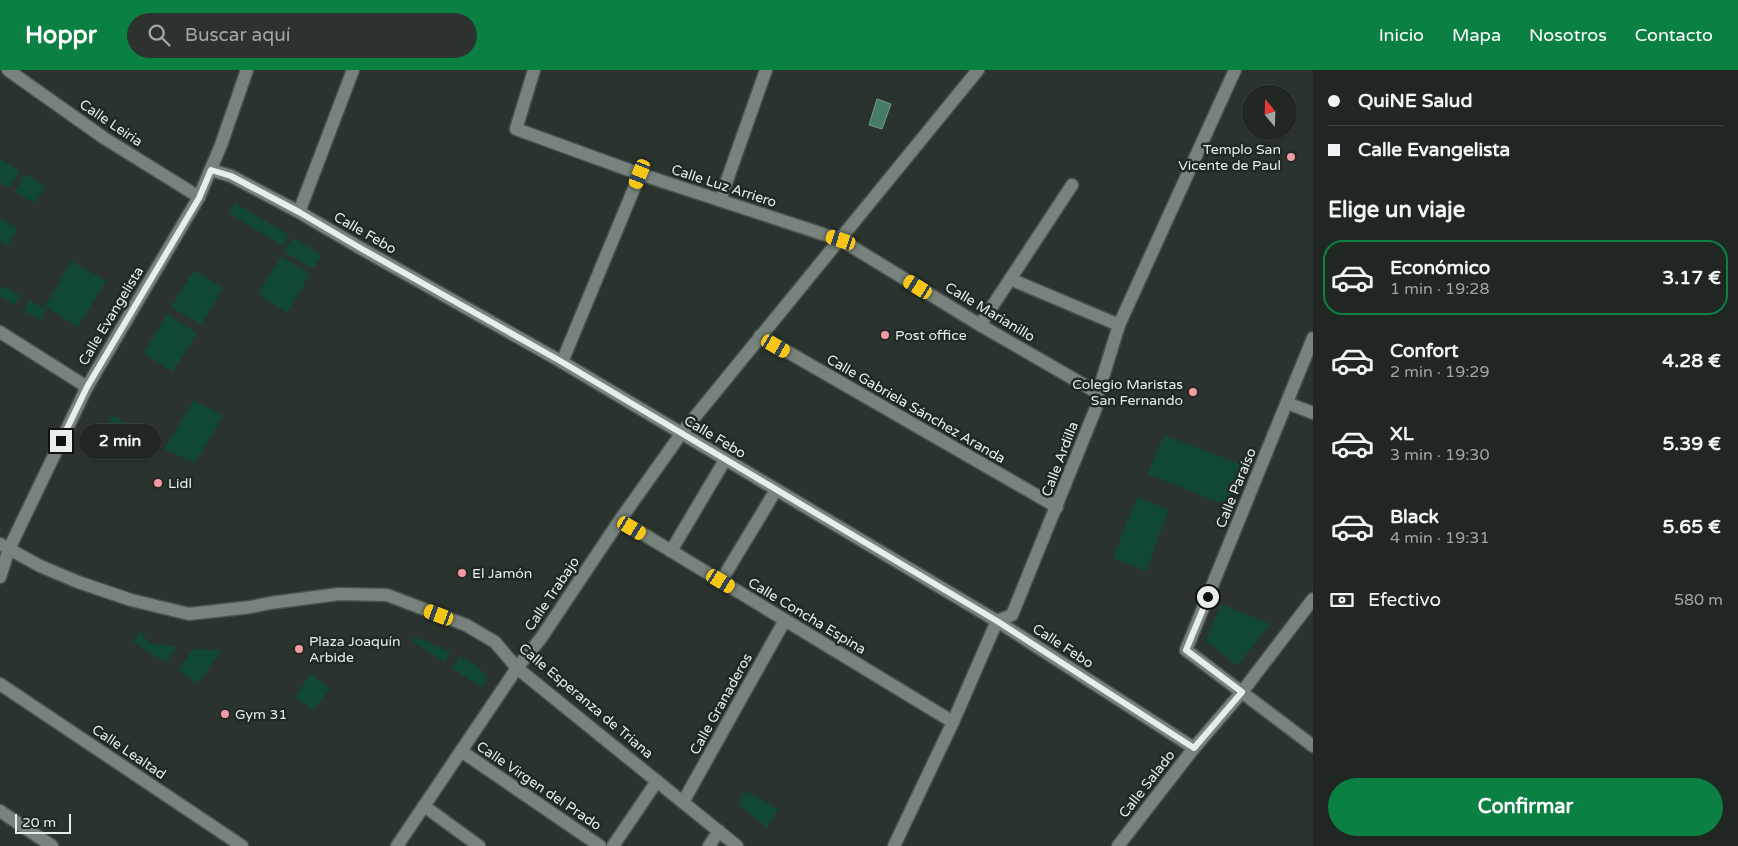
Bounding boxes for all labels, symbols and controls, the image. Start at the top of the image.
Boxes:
search box [127,13,477,58]
text: Hoppr [25,21,97,50]
icon: search [145,21,173,49]
text: Buscar aquí [185,24,291,46]
text: Inicio [1379,24,1424,46]
text: Mapa [1452,24,1501,46]
text: Nosotros [1529,24,1607,46]
text: Contacto [1635,24,1713,46]
north arrow [1242,85,1298,140]
map controls [1242,85,1297,140]
text: QuiNE Salud [1358,90,1472,112]
street label: Calle Leiria [76,96,146,150]
text: Calle Evangelista [1358,139,1510,161]
place label: Templo San Vicente de Paul [1178,141,1281,174]
marker: Templo San Vicente de Paul [1285,151,1297,163]
car [627,157,652,191]
street label: Calle Luz Arriero [669,161,779,211]
text: Elige un viaje [1328,197,1465,223]
street label: Calle Febo [331,208,399,258]
car [824,228,857,252]
icon: car [1330,255,1375,300]
text: Económico [1390,257,1490,279]
street label: Calle Evangelista [75,264,147,368]
text: 3.17 € [1662,267,1721,289]
car [901,273,934,301]
street label: Calle Marianillo [942,279,1038,345]
text: 1 min · 19:28 [1390,279,1489,299]
place label: Post office [895,327,967,344]
marker: Post office [879,329,891,341]
car [759,332,792,360]
icon: car [1330,338,1375,383]
text: Confort [1390,340,1459,362]
text: 4.28 € [1662,350,1721,372]
street label: Calle Gabriela Sánchez Aranda [824,351,1008,467]
text: 2 min · 19:29 [1390,362,1489,382]
place label: Colegio Maristas San Fernando [1072,376,1183,409]
marker: Colegio Maristas San Fernando [1187,386,1199,398]
street label: Calle Febo [681,412,749,462]
street label: Calle Ardilla [1038,419,1082,499]
icon: car [1330,421,1375,466]
text: XL [1390,423,1414,445]
callout: 2 min [78,424,161,458]
route end [50,430,72,452]
text: 2 min [99,431,141,451]
text: 5.39 € [1663,433,1721,455]
street label: Calle Paraíso [1212,445,1260,531]
text: 3 min · 19:30 [1390,445,1489,465]
place label: Lidl [168,475,192,492]
marker: Lidl [152,477,164,489]
icon: car [1330,504,1375,549]
text: Black [1390,506,1439,528]
car [615,514,648,542]
text: 5.65 € [1663,516,1721,538]
text: 4 min · 19:31 [1390,528,1489,548]
street label: Calle Trabajo [521,554,583,634]
place label: El Jamón [472,565,532,582]
marker: El Jamón [456,567,468,579]
car [704,567,737,595]
street label: Calle Concha Espina [745,574,869,658]
route start [1197,586,1219,608]
icon: cash [1328,586,1356,614]
text: Efectivo [1368,589,1441,611]
text: 580 m [1674,590,1723,610]
car [422,603,455,627]
street label: Calle Febo [1029,620,1097,672]
place label: Plaza Joaquín Arbide [309,633,400,666]
street label: Calle Esperanza de Triana [515,640,657,762]
marker: Plaza Joaquín Arbide [293,643,305,655]
street label: Calle Granaderos [686,650,756,758]
place label: Gym 31 [235,706,287,723]
marker: Gym 31 [219,708,231,720]
street label: Calle Lealtad [89,721,169,783]
street label: Calle Virgen del Prado [473,738,605,834]
street label: Calle Salado [1115,747,1179,821]
button: Confirmar [1328,778,1723,836]
scale bar [15,811,71,834]
text: 20 m [22,814,56,831]

